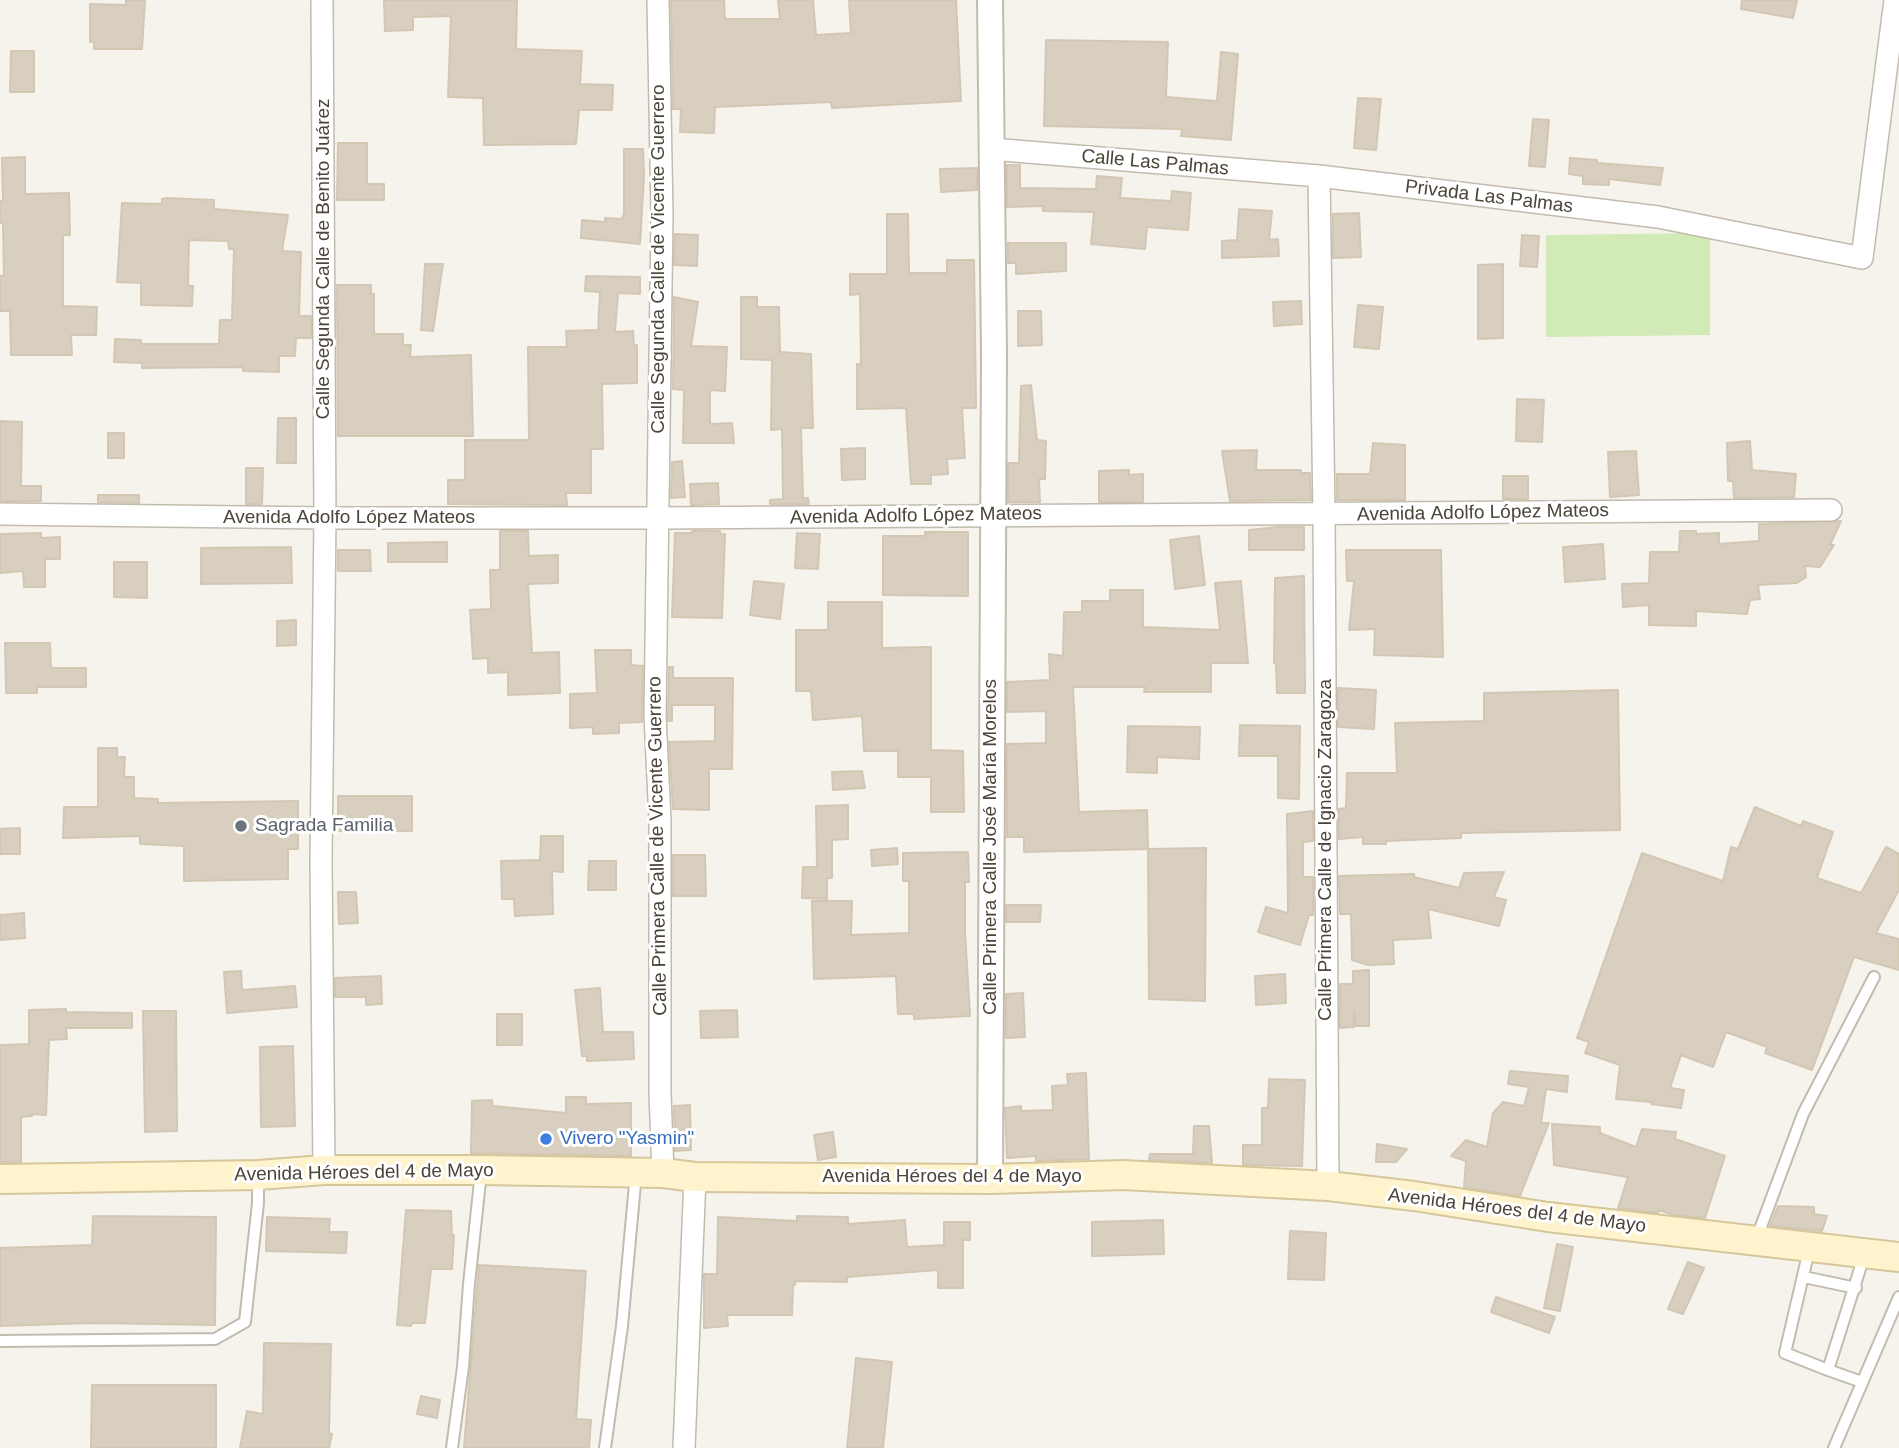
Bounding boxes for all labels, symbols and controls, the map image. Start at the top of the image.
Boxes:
street label: Calle Segunda Calle de Vicente Guerrero [648,84,670,434]
street label: Calle Segunda Calle de Benito Juárez [313,98,335,420]
street label: Calle Las Palmas [1080,145,1230,181]
street label: Privada Las Palmas [1404,175,1574,219]
street label: Avenida Adolfo López Mateos [1357,499,1609,527]
street label: Avenida Adolfo López Mateos [790,502,1042,530]
street label: Avenida Adolfo López Mateos [223,507,475,529]
street label: Calle Primera Calle de Vicente Guerrero [644,676,672,1016]
street label: Calle Primera Calle José María Morelos [980,679,1002,1015]
street label: Calle Primera Calle de Ignacio Zaragoza [1315,679,1337,1021]
place label: Sagrada Familia [255,815,393,837]
marker: Sagrada Familia [233,818,249,834]
place label: Vivero "Yasmin" [560,1128,694,1150]
marker: Vivero "Yasmin" [538,1131,554,1147]
street label: Avenida Héroes del 4 de Mayo [234,1159,494,1187]
street label: Avenida Héroes del 4 de Mayo [822,1166,1082,1188]
street label: Avenida Héroes del 4 de Mayo [1387,1184,1647,1238]

